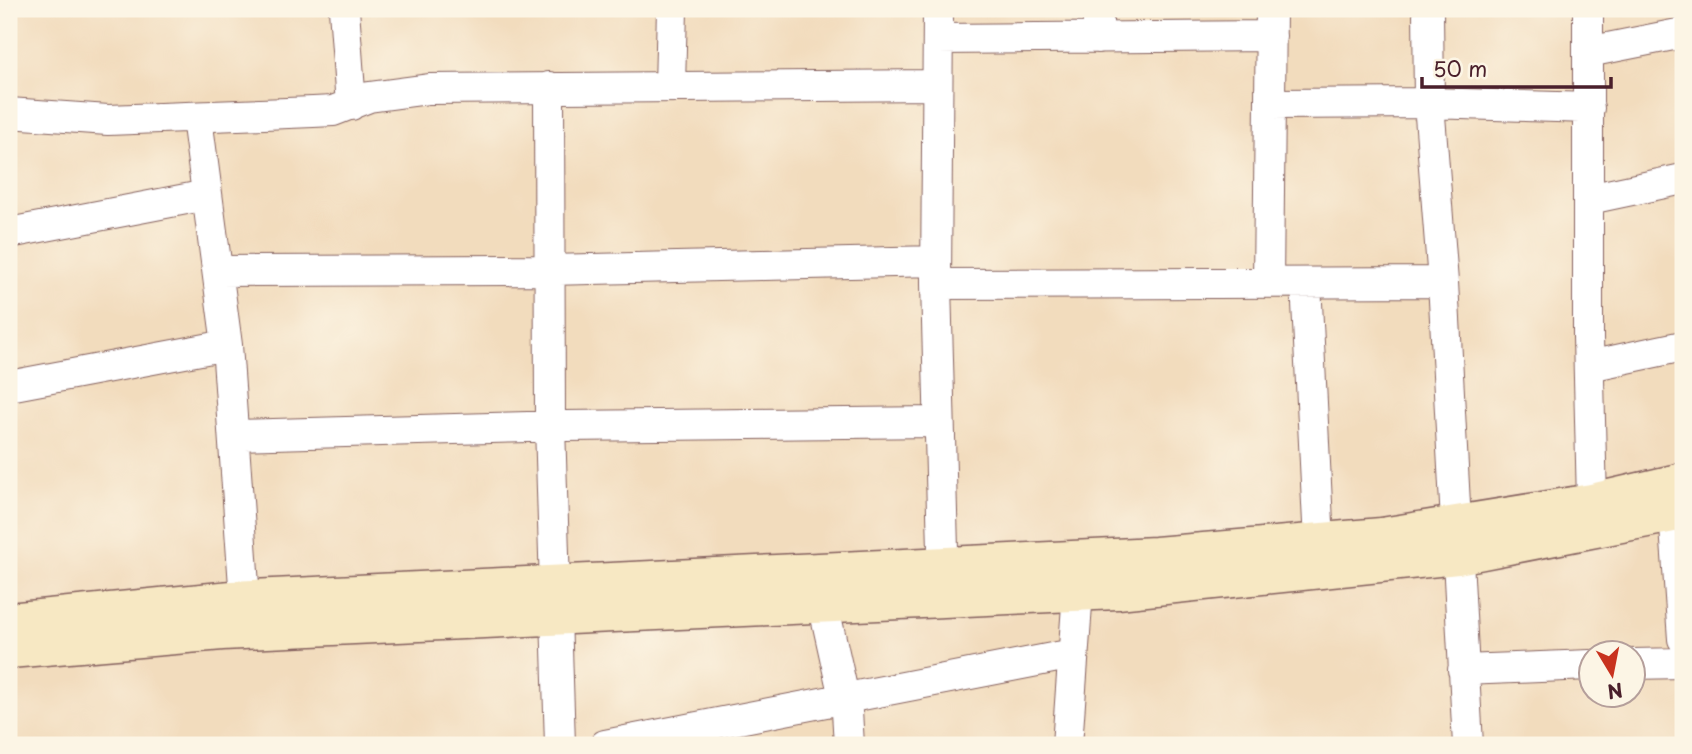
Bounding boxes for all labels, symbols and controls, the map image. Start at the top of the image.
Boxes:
scale bar [1422,46,1612,90]
text: 50 m [1433,52,1487,84]
north arrow [1576,638,1646,708]
text: N [1605,677,1625,707]

